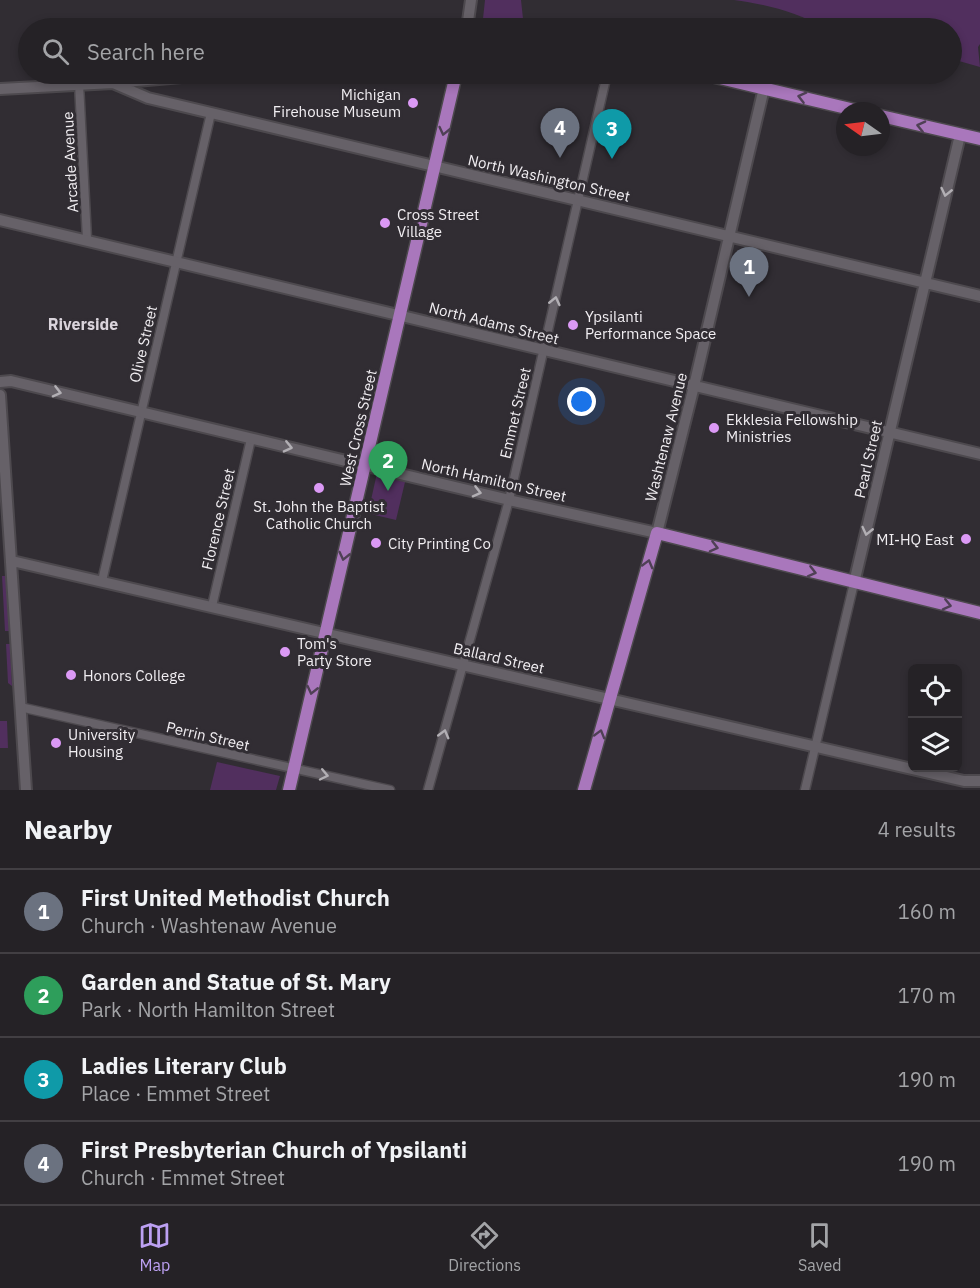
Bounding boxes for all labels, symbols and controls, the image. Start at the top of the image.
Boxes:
search box [18,18,962,84]
icon: search [39,35,72,68]
text: Search here [87,37,205,66]
place label: Michigan Firehouse Museum [273,85,401,121]
one-way arrow [797,92,807,105]
marker: Michigan Firehouse Museum [406,96,420,110]
north arrow [836,102,890,156]
pin: 4 [540,108,580,158]
pin: 3 [592,110,632,159]
street label: Arcade Avenue [58,111,82,213]
one-way arrow [916,120,926,133]
one-way arrow [438,125,451,135]
street label: North Washington Street [466,150,632,206]
one-way arrow [941,186,954,196]
place label: Cross Street Village [397,205,479,241]
marker: Cross Street Village [378,216,392,230]
pin: 1 [730,248,768,297]
one-way arrow [547,296,560,306]
street label: North Adams Street [427,298,561,348]
street label: Olive Street [125,304,161,384]
place label: Ypsilanti Performance Space [585,307,716,343]
district label: Riverside [48,314,118,334]
marker: Ypsilanti Performance Space [566,318,580,332]
street label: Emmet Street [495,365,535,461]
street label: West Cross Street [335,368,381,488]
street label: Washtenaw Avenue [641,371,691,503]
one-way arrow [52,384,62,397]
your location [567,387,596,416]
place label: Ekklesia Fellowship Ministries [726,410,858,446]
street label: Pearl Street [850,418,886,500]
marker: Ekklesia Fellowship Ministries [707,421,721,435]
one-way arrow [282,440,292,453]
pin: 2 [368,442,408,491]
street label: North Hamilton Street [420,454,568,506]
street label: Florence Street [197,466,239,572]
marker: St. John the Baptist Catholic Church [312,481,326,495]
one-way arrow [472,485,482,498]
place label: St. John the Baptist Catholic Church [253,497,385,533]
one-way arrow [861,526,874,536]
place label: MI-HQ East [876,530,954,549]
marker: MI-HQ East [959,532,973,546]
place label: City Printing Co [388,534,491,553]
marker: City Printing Co [369,536,383,550]
one-way arrow [709,540,719,553]
one-way arrow [338,551,351,561]
one-way arrow [641,560,653,570]
one-way arrow [807,565,817,578]
one-way arrow [941,598,951,611]
place label: Tom's Party Store [297,634,372,670]
street label: Ballard Street [452,638,546,678]
marker: Tom's Party Store [278,645,292,659]
map controls [908,664,962,772]
button: locate [908,664,962,718]
place label: Honors College [83,666,185,685]
marker: Honors College [64,668,78,682]
one-way arrow [307,684,320,694]
street label: Perrin Street [164,717,252,755]
button: layers [908,718,962,772]
place label: University Housing [68,725,136,761]
one-way arrow [436,729,449,739]
one-way arrow [593,729,605,740]
marker: University Housing [49,736,63,750]
one-way arrow [318,768,328,781]
text: Nearby [24,812,112,846]
text: 4 results [878,816,956,843]
text: First United Methodist Church [81,883,390,912]
text: 1 [38,898,50,925]
text: 160 m [898,898,956,925]
text: Church · Washtenaw Avenue [81,912,337,939]
text: Garden and Statue of St. Mary [81,967,391,996]
text: 2 [38,982,50,1009]
text: 170 m [898,982,956,1009]
text: Park · North Hamilton Street [81,996,335,1023]
text: Ladies Literary Club [81,1051,287,1080]
text: 3 [38,1066,50,1093]
text: 190 m [898,1066,956,1093]
text: Place · Emmet Street [81,1080,270,1107]
text: First Presbyterian Church of Ypsilanti [81,1135,467,1164]
text: 4 [38,1150,50,1177]
text: 190 m [898,1150,956,1177]
text: Church · Emmet Street [81,1164,285,1191]
tab: Map [138,1219,171,1275]
tab: Directions [448,1219,521,1275]
tab: Saved [798,1219,842,1275]

